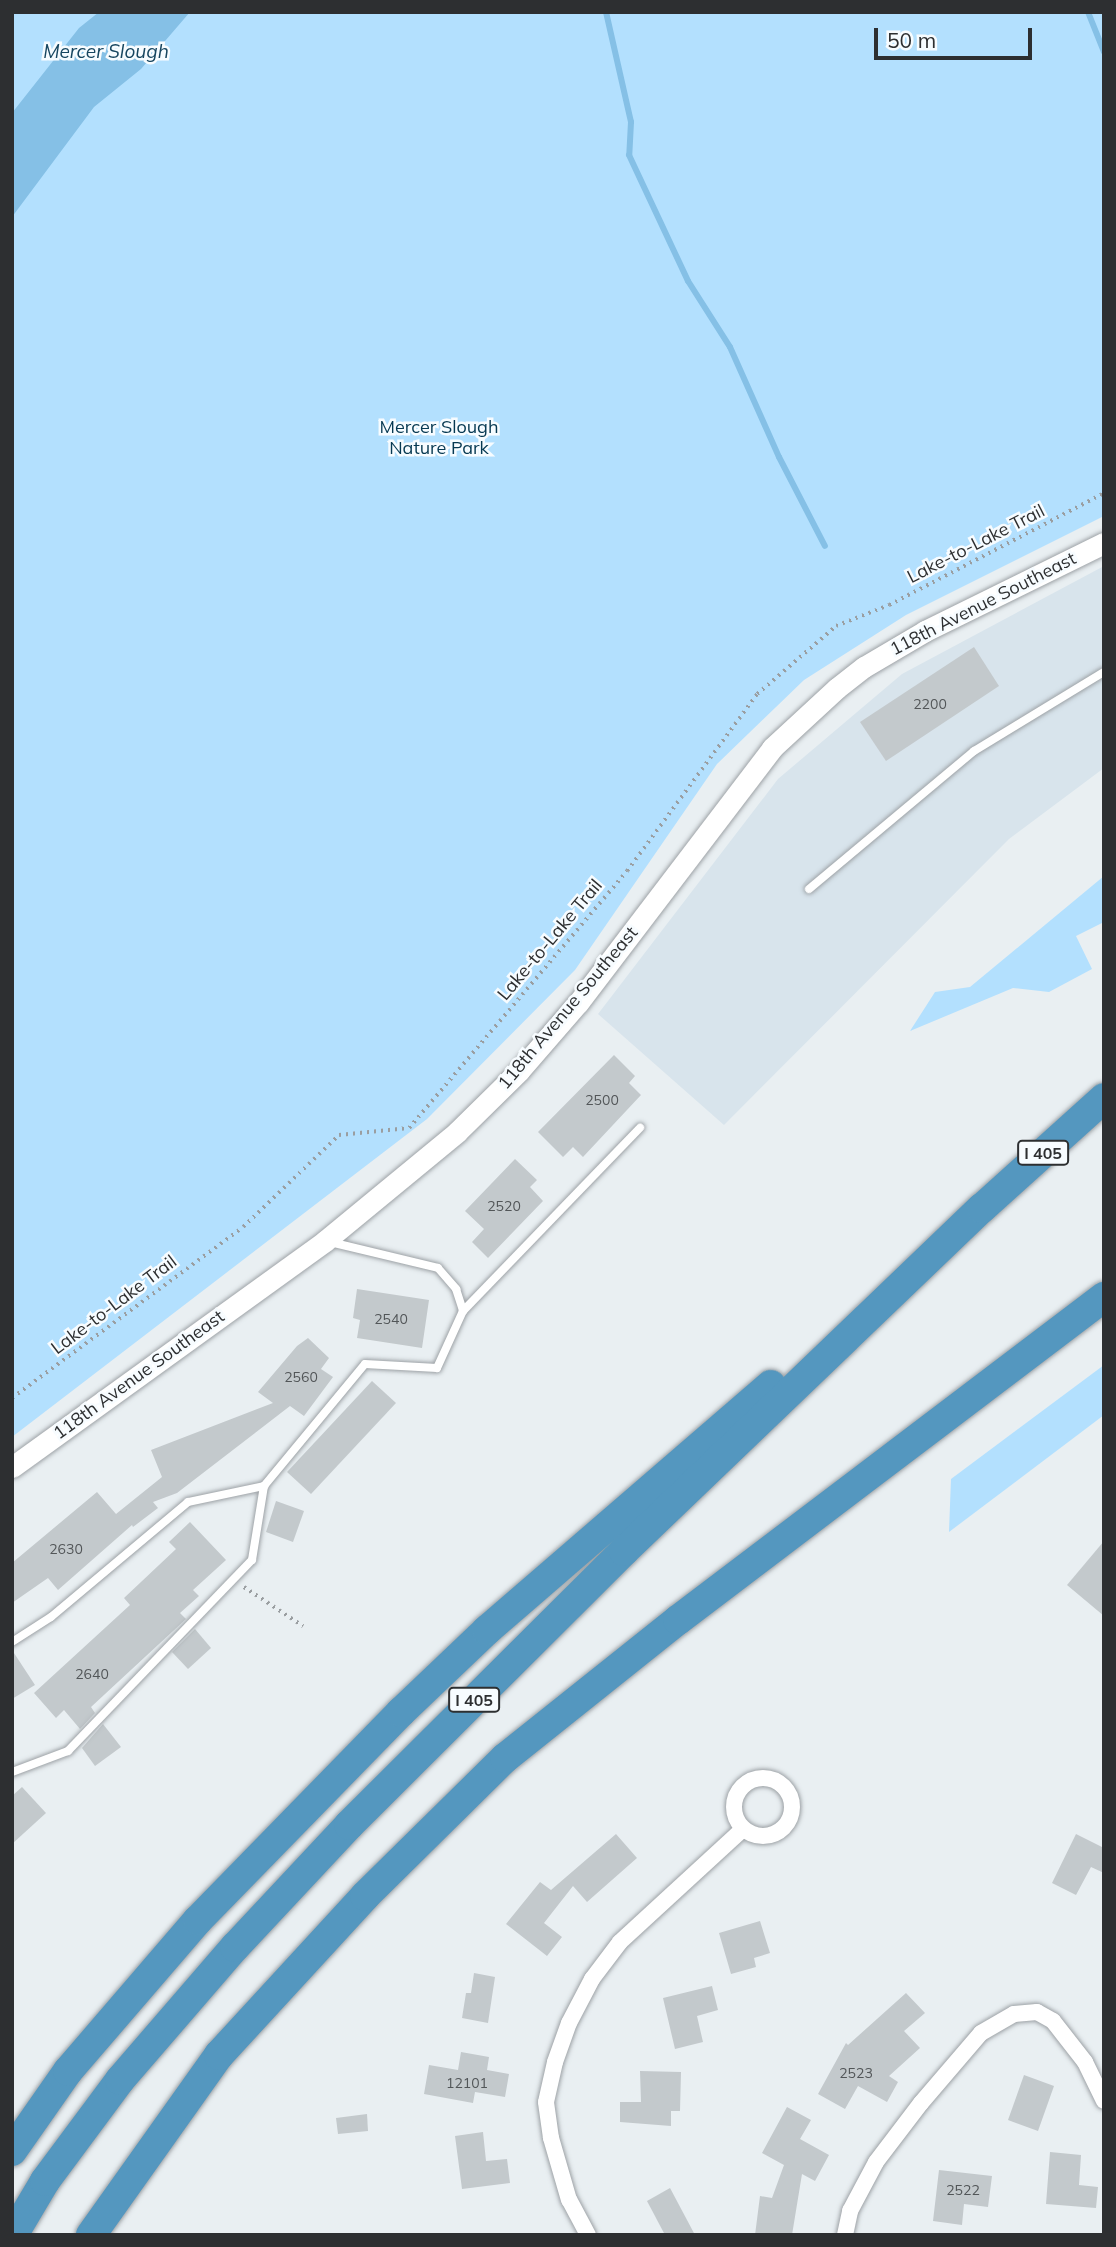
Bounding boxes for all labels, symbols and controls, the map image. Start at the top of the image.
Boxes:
scale bar [878,14,1036,58]
text: 50 m [887,27,936,53]
water label: Mercer Slough [43,41,169,63]
park label: Mercer Slough Nature Park [380,417,498,460]
street label: Lake-to-Lake Trail [904,500,1048,588]
street label: 118th Avenue Southeast [886,548,1080,660]
house number: 2200 [913,696,947,712]
street label: Lake-to-Lake Trail [493,875,607,1005]
street label: 118th Avenue Southeast [494,922,642,1094]
house number: 2500 [585,1092,619,1108]
road number: I 405 [1017,1140,1069,1166]
house number: 2520 [487,1198,521,1214]
street label: Lake-to-Lake Trail [47,1251,181,1359]
street label: 118th Avenue Southeast [49,1306,229,1444]
house number: 2540 [374,1311,408,1327]
house number: 2560 [284,1369,318,1385]
house number: 2630 [49,1541,83,1557]
house number: 2640 [75,1666,109,1682]
road number: I 405 [448,1688,500,1712]
house number: 2523 [839,2065,873,2081]
house number: 12101 [446,2075,488,2091]
house number: 2522 [946,2182,980,2198]

